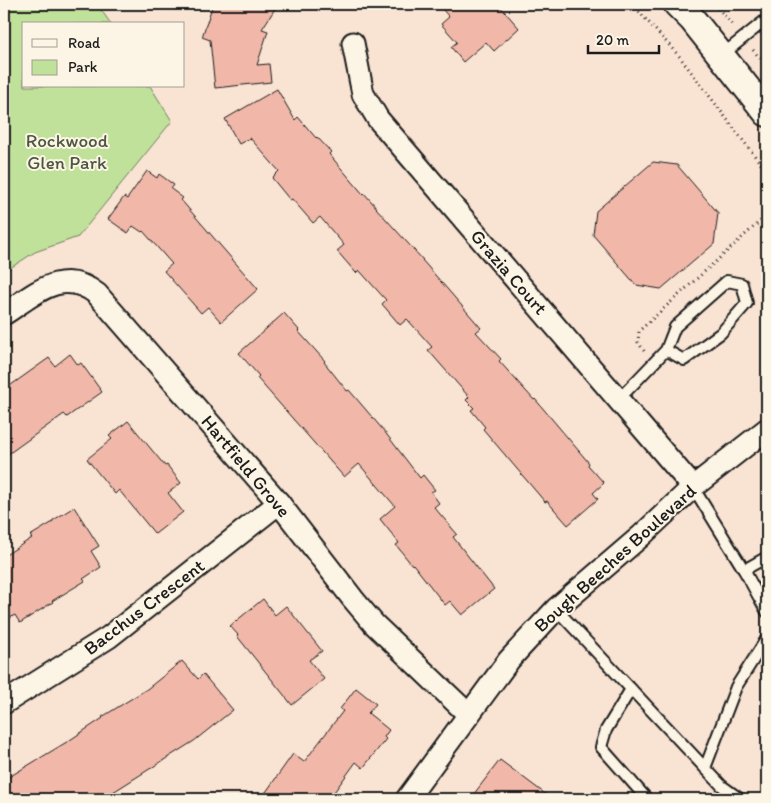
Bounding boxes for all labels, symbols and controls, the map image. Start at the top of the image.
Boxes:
legend [22,22,185,88]
scale bar [588,22,660,54]
text: 20 m [596,31,630,49]
text: Road [68,34,101,52]
text: Park [68,58,98,76]
park label: Rockwood Glen Park [26,129,109,174]
street label: Grazia Court [466,225,552,319]
street label: Hartfield Grove [196,410,296,522]
street label: Bough Beeches Boulevard [529,479,701,637]
street label: Bacchus Crescent [79,554,209,660]

